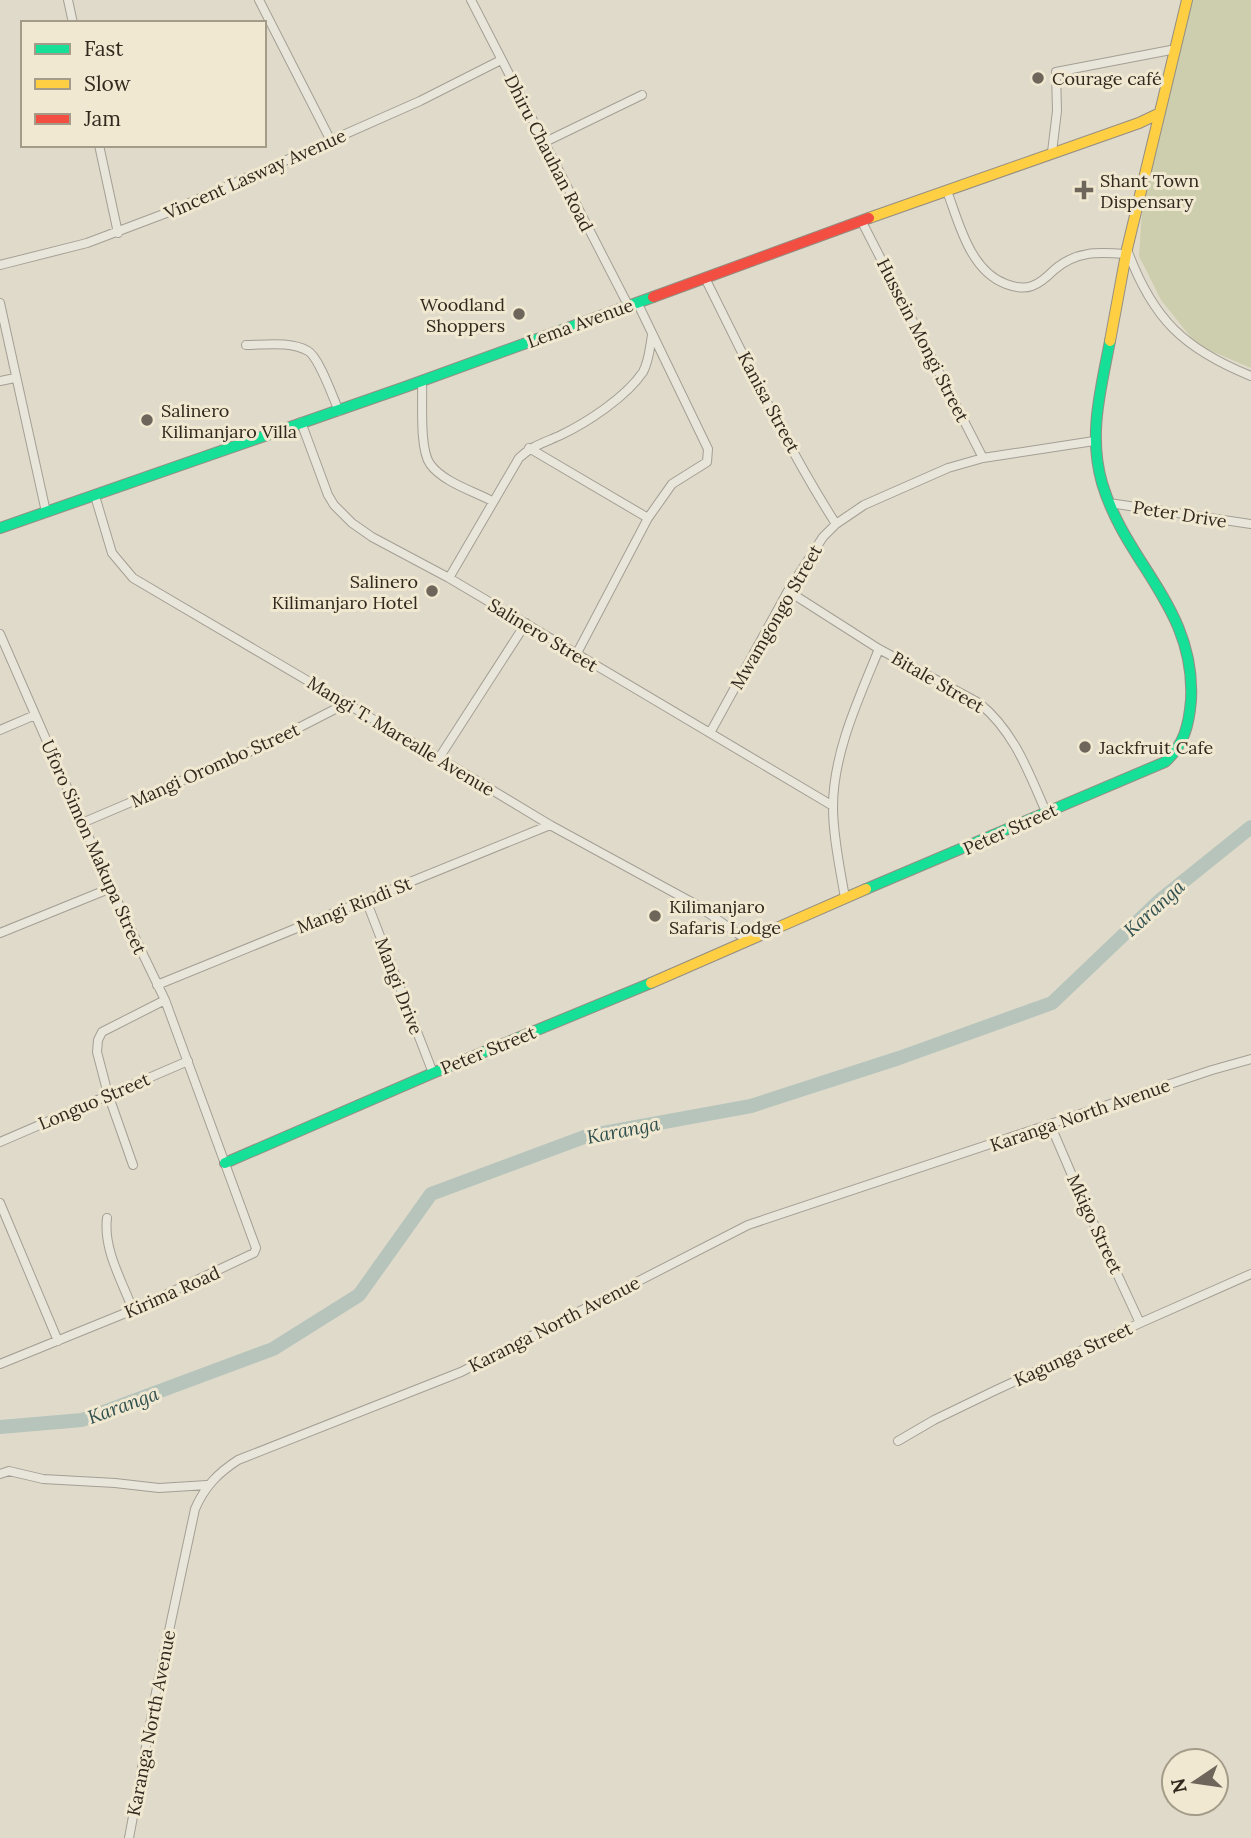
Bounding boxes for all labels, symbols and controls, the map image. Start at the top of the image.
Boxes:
legend [21,21,266,147]
text: Fast [84,35,124,62]
place label: Courage café [1052,67,1162,90]
text: Slow [84,70,131,97]
marker: Courage café [1030,70,1046,86]
street label: Dhiru Chauhan Road [499,71,599,236]
text: Jam [83,105,121,132]
street label: Vincent Lasway Avenue [160,123,350,225]
place label: Shant Town Dispensary [1100,169,1199,213]
marker: Shant Town Dispensary [1074,180,1094,200]
street label: Hussein Mongi Street [872,254,974,426]
place label: Woodland Shoppers [420,293,505,337]
street label: Lema Avenue [524,293,636,353]
marker: Woodland Shoppers [511,306,527,322]
street label: Kanisa Street [733,348,805,456]
place label: Salinero Kilimanjaro Villa [161,399,297,443]
marker: Salinero Kilimanjaro Villa [139,412,155,428]
street label: Peter Drive [1131,495,1229,533]
street label: Mwamgongo Street [725,540,827,694]
place label: Salinero Kilimanjaro Hotel [272,570,418,614]
marker: Salinero Kilimanjaro Hotel [424,583,440,599]
street label: Salinero Street [484,593,602,677]
street label: Bitale Street [888,646,988,718]
street label: Mangi T. Marealle Avenue [303,671,499,801]
street label: Mangi Orombo Street [127,717,303,813]
street label: Uforo Simon Makupa Street [36,736,152,958]
place label: Jackfruit Cafe [1098,736,1214,759]
marker: Jackfruit Cafe [1077,739,1093,755]
street label: Peter Street [959,798,1061,860]
street label: Mangi Rindi St [293,872,415,938]
water label: Karanga [1119,874,1190,942]
place label: Kilimanjaro Safaris Lodge [669,895,781,939]
marker: Kilimanjaro Safaris Lodge [647,908,663,924]
street label: Mangi Drive [370,934,428,1038]
street label: Peter Street [437,1020,539,1080]
street label: Longuo Street [35,1067,153,1135]
street label: Karanga North Avenue [987,1073,1173,1157]
water label: Karanga [585,1111,662,1149]
street label: Mkigo Street [1062,1170,1128,1278]
street label: Kirima Road [121,1261,224,1323]
street label: Karanga North Avenue [465,1271,644,1377]
street label: Kagunga Street [1010,1316,1136,1392]
water label: Karanga [84,1381,162,1429]
street label: Karanga North Avenue [122,1628,180,1818]
north arrow [1160,1747,1230,1817]
text: N [1165,1776,1192,1796]

